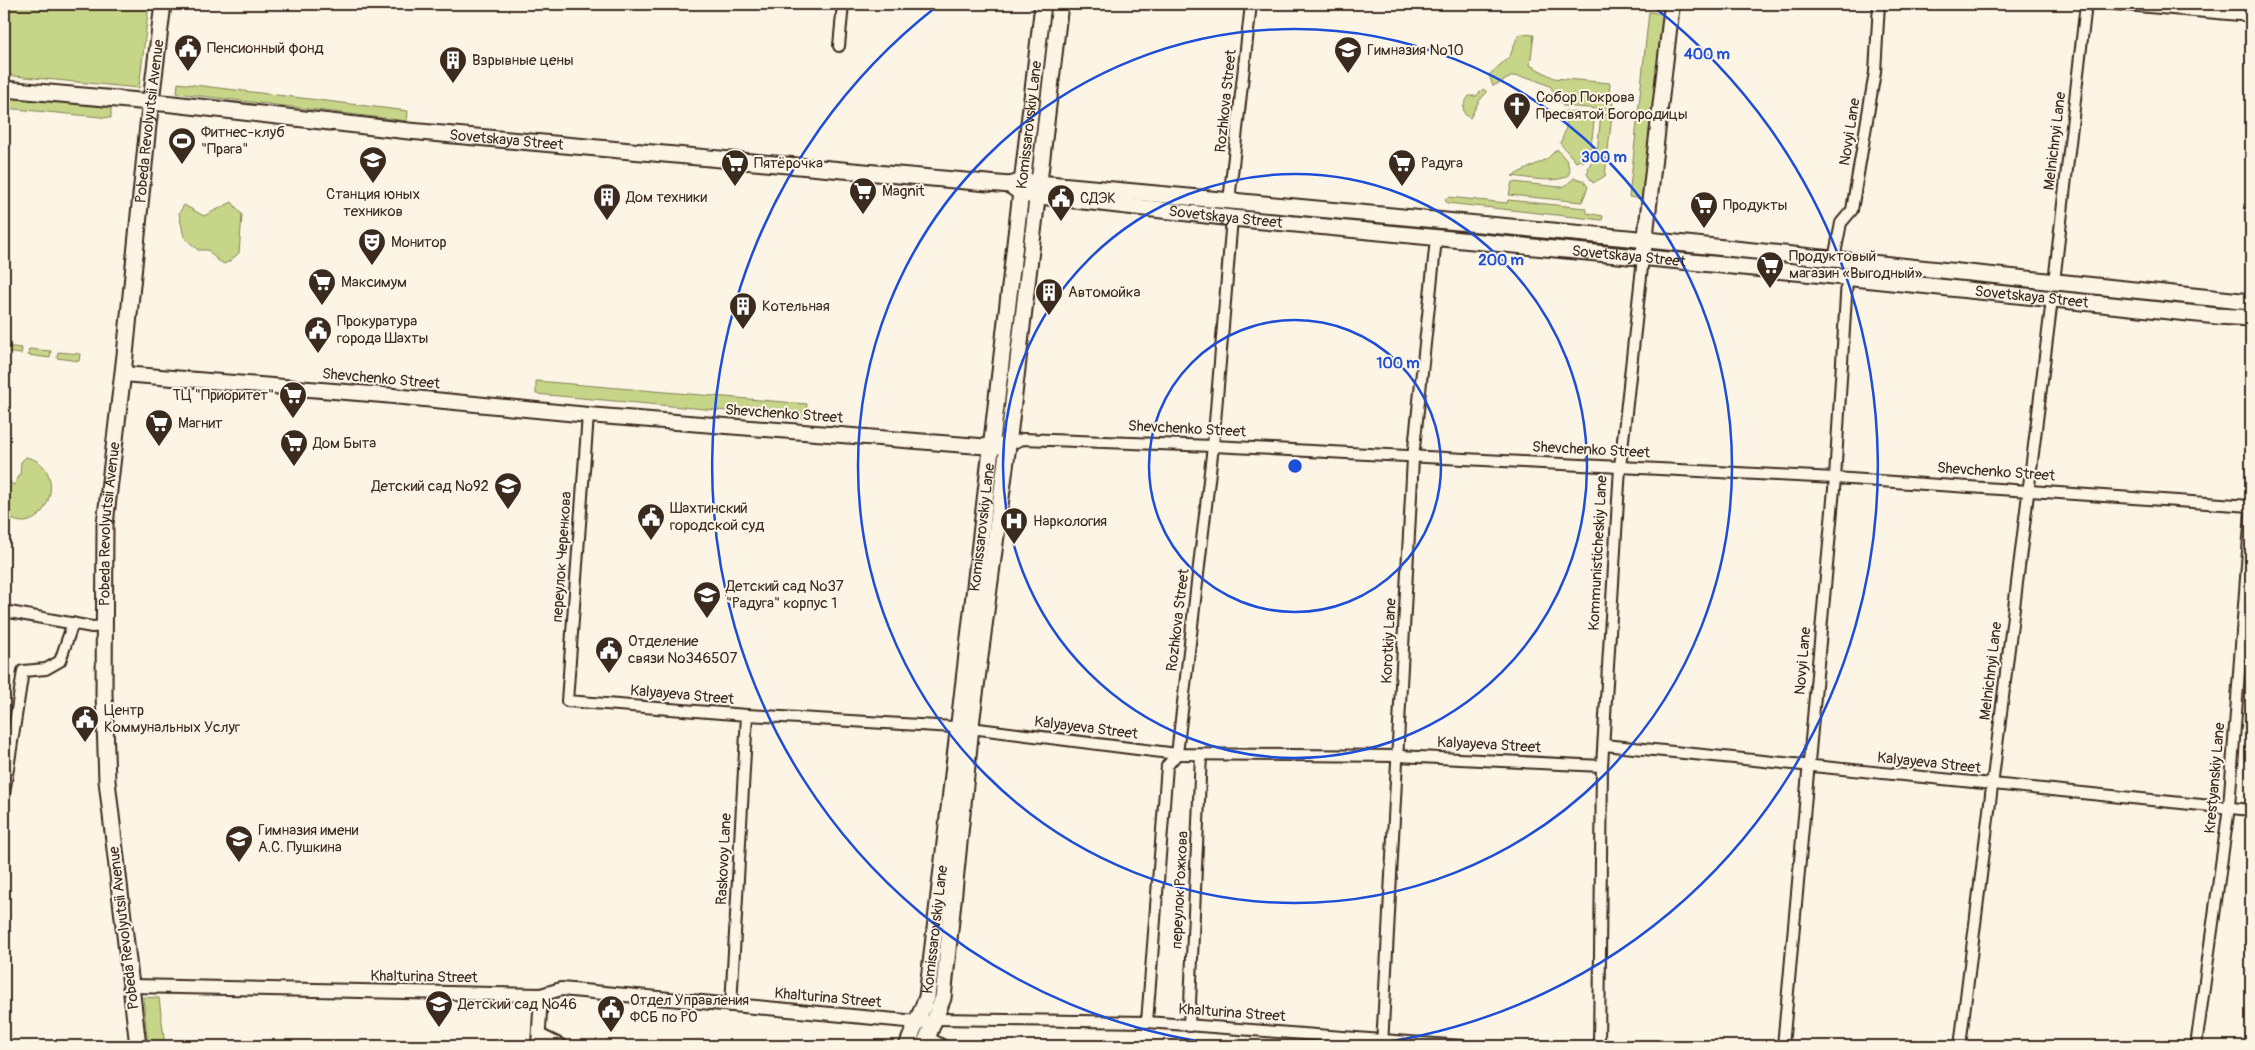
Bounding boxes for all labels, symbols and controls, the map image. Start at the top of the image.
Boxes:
public building icon: Пенсионный фонд [173,33,203,72]
school or university icon: Гимназия №10 [1333,35,1363,74]
street label: Pobeda Revolyutsii Avenue [131,38,168,204]
place label: Пенсионный фонд [207,39,323,58]
place label: Гимназия №10 [1367,41,1464,60]
building icon: Взрывные цены [438,45,468,84]
text: 400 m [1684,45,1730,64]
street label: Rozhkova Street [1211,48,1241,153]
place label: Взрывные цены [472,51,574,70]
street label: Komissarovskiy Lane [1012,59,1046,190]
place label: Собор Покрова Пресвятой Богородицы [1536,88,1688,124]
street label: Melnichnyi Lane [2040,90,2071,191]
church icon: Собор Покрова Пресвятой Богородицы [1502,91,1532,130]
street label: Novyi Lane [1835,96,1865,167]
place label: Фитнес-клуб "Прага" [201,123,285,159]
street label: Sovetskaya Street [449,125,565,154]
sports icon: Фитнес-клуб "Прага" [167,126,197,165]
school or university icon: Станция юных техников [358,145,388,184]
supermarket icon: Пятёрочка [720,148,750,187]
supermarket icon: Радуга [1387,148,1417,187]
text: 300 m [1581,148,1627,167]
place label: Пятёрочка [754,154,823,173]
place label: Радуга [1421,154,1463,173]
supermarket icon: Magnit [848,176,878,215]
building icon: Дом техники [592,182,622,221]
place label: Magnit [882,182,925,201]
public building icon: СДЭК [1046,183,1076,222]
place label: Станция юных техников [326,185,420,221]
place label: Дом техники [625,188,708,207]
place label: СДЭК [1080,189,1116,208]
supermarket icon: Продукты [1689,190,1719,229]
place label: Продукты [1723,196,1787,215]
street label: Sovetskaya Street [1168,201,1284,232]
theatre icon: Монитор [357,227,387,266]
place label: Монитор [391,233,447,252]
street label: Sovetskaya Street [1571,241,1688,271]
place label: Продуктовый магазин «Выгодный» [1789,247,1923,283]
supermarket icon: Продуктовый магазин «Выгодный» [1755,250,1785,289]
text: 200 m [1478,251,1524,270]
supermarket icon: Максимум [307,267,337,306]
place label: Максимум [341,273,407,292]
building icon: Автомойка [1034,277,1064,316]
street label: Sovetskaya Street [1974,281,2091,312]
place label: Автомойка [1068,283,1141,302]
building icon: Котельная [728,291,758,330]
place label: Котельная [762,297,830,316]
place label: Прокуратура города Шахты [337,312,428,348]
public building icon: Прокуратура города Шахты [303,315,333,354]
text: 100 m [1377,354,1419,373]
street label: Shevchenko Street [321,364,442,394]
supermarket icon: ТЦ "Приоритет" [278,380,308,419]
place label: ТЦ "Приоритет" [173,386,274,405]
street label: Shevchenko Street [724,400,845,428]
supermarket icon: Магнит [144,408,174,447]
place label: Магнит [178,414,223,433]
street label: Shevchenko Street [1127,416,1248,442]
supermarket icon: Дом Быта [279,428,309,467]
place label: Дом Быта [312,434,376,453]
street label: Shevchenko Street [1531,437,1652,463]
street label: Pobeda Revolyutsii Avenue [95,440,124,606]
centre of rings [1286,457,1304,475]
street label: Shevchenko Street [1936,458,2057,486]
street label: Komissarovskiy Lane [965,461,999,592]
school or university icon: Детский сад №92 [493,471,523,510]
street label: Kommunisticheskiy Lane [1584,474,1612,631]
place label: Детский сад №92 [370,477,489,496]
street label: переулок Черенкова [548,491,576,623]
place label: Шахтинский городской суд [670,499,764,535]
public building icon: Шахтинский городской суд [636,502,666,541]
hospital icon: Наркология [999,506,1029,545]
place label: Наркология [1033,512,1107,531]
street label: Rozhkova Street [1162,567,1194,673]
place label: Детский сад №37 "Радуга" корпус 1 [725,577,844,613]
school or university icon: Детский сад №37 "Радуга" корпус 1 [692,580,722,619]
street label: Korotkiy Lane [1377,597,1401,684]
street label: Melnichnyi Lane [1976,620,2007,721]
street label: Novyi Lane [1791,626,1815,696]
place label: Отделение связи №346507 [628,632,738,668]
public building icon: Отделение связи №346507 [594,635,624,674]
street label: Kalyayeva Street [629,681,736,709]
place label: Центр Коммунальных Услуг [104,701,240,737]
public building icon: Центр Коммунальных Услуг [70,704,100,743]
street label: Kalyayeva Street [1033,712,1140,744]
street label: Krestyanskiy Lane [2201,721,2229,834]
street label: Kalyayeva Street [1436,733,1543,757]
street label: Kalyayeva Street [1876,748,1983,778]
street label: Raskovoy Lane [712,812,736,905]
place label: Гимназия имени А.С. Пушкина [258,821,359,857]
school or university icon: Гимназия имени А.С. Пушкина [224,824,254,863]
street label: переулок Рожкова [1167,831,1193,949]
street label: Pobeda Revolyutsii Avenue [104,845,143,1011]
street label: Komissarovskiy Lane [918,864,952,995]
street label: Khalturina Street [370,967,479,987]
street label: Khalturina Street [774,984,883,1012]
school or university icon: Детский сад №46 [424,989,454,1028]
place label: Отдел Управления ФСБ по РО [630,991,749,1027]
public building icon: Отдел Управления ФСБ по РО [596,994,626,1033]
place label: Детский сад №46 [457,995,577,1014]
street label: Khalturina Street [1178,1000,1287,1026]

